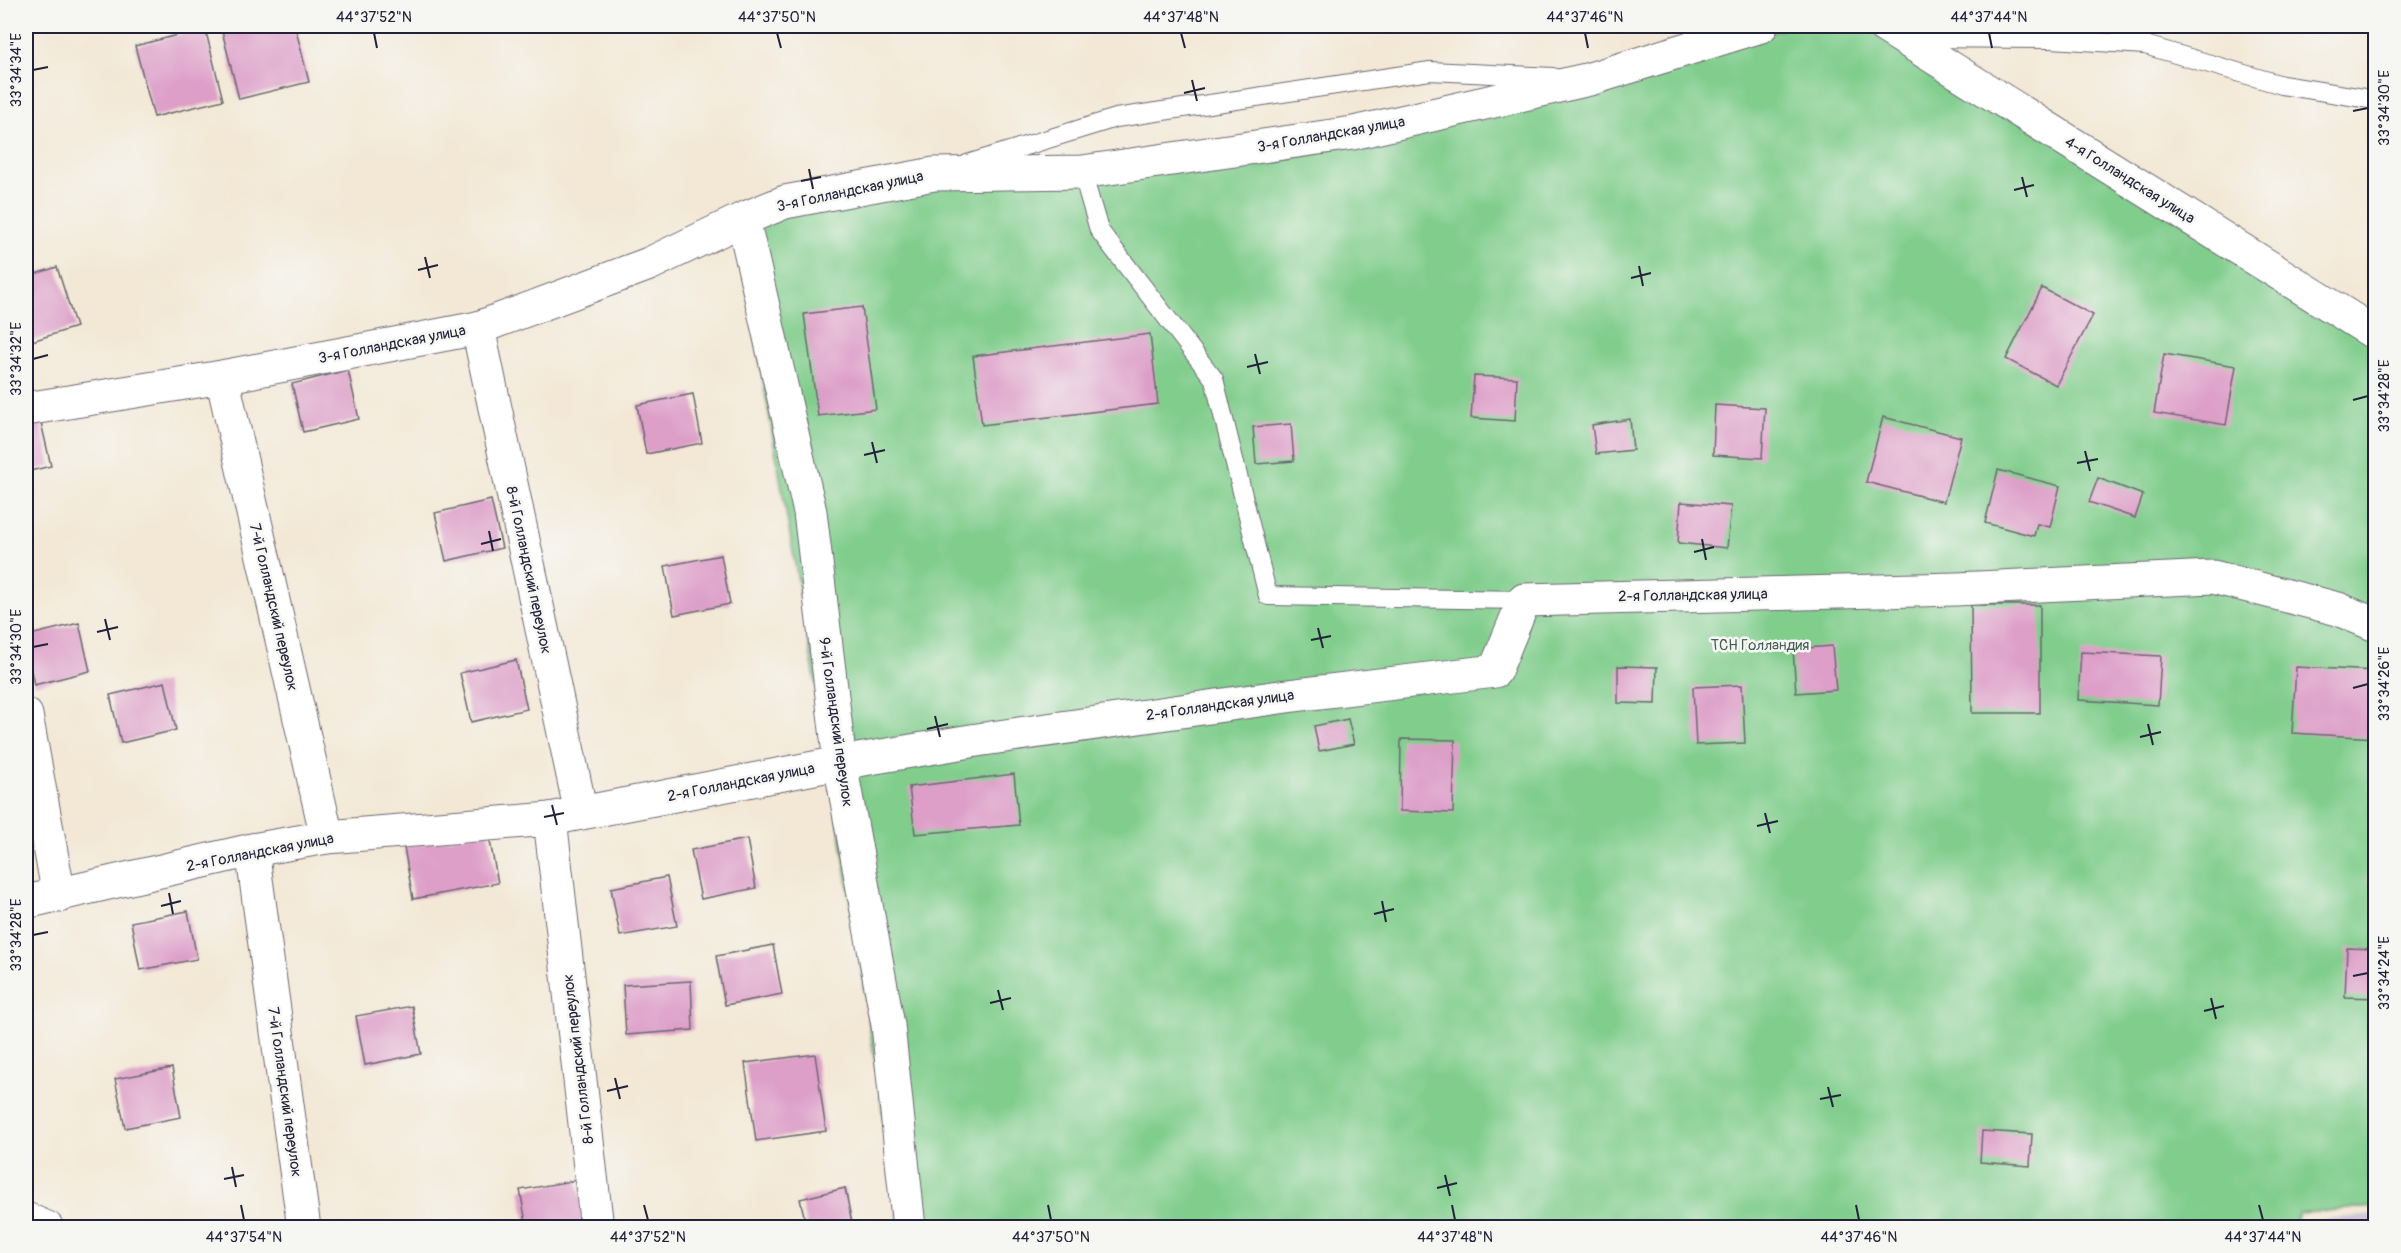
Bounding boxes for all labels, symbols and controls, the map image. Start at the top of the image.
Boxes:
text: 44°37'52"N [336,8,412,27]
text: 44°37'50"N [738,8,816,27]
text: 44°37'48"N [1143,8,1219,27]
text: 44°37'46"N [1547,8,1623,27]
text: 44°37'44"N [1951,8,2027,27]
text: 33°34'34"E [7,33,26,107]
text: 33°34'30"E [2375,70,2394,146]
street label: 3-я Голландская улица [1256,112,1406,157]
street label: 4-я Голландская улица [2061,133,2198,228]
street label: 3-я Голландская улица [775,167,925,216]
street label: 3-я Голландская улица [317,321,467,368]
text: 33°34'32"E [7,322,26,396]
text: 33°34'28"E [2375,359,2394,433]
street label: 8-й Голландский переулок [501,485,556,656]
street label: 7-й Голландский переулок [245,521,302,693]
street label: 2-я Голландская улица [1618,585,1768,606]
text: 33°34'30"E [7,609,26,685]
street label: 9-й Голландский переулок [814,636,857,808]
park label: ТСН Голландия [1711,636,1809,655]
text: 33°34'26"E [2375,647,2394,721]
street label: 2-я Голландская улица [1145,686,1295,725]
street label: 2-я Голландская улица [666,759,816,806]
street label: 2-я Голландская улица [185,829,335,876]
text: 33°34'28"E [7,898,26,972]
text: 33°34'24"E [2375,936,2394,1010]
street label: 8-й Голландский переулок [559,973,598,1145]
street label: 7-й Голландский переулок [263,1006,306,1178]
text: 44°37'54"N [206,1228,282,1247]
text: 44°37'52"N [610,1228,686,1247]
text: 44°37'50"N [1012,1228,1090,1247]
text: 44°37'48"N [1417,1228,1493,1247]
text: 44°37'46"N [1821,1228,1897,1247]
text: 44°37'44"N [2225,1228,2301,1247]

